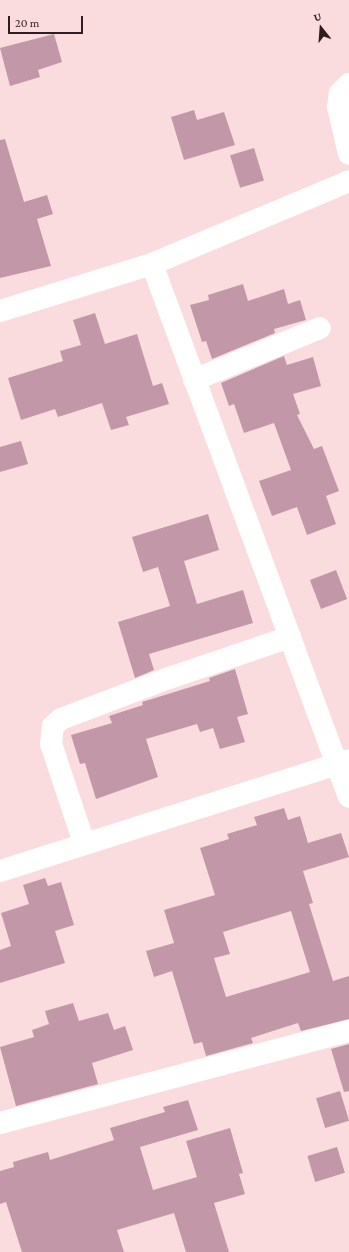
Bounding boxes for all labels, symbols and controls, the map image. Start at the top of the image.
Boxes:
scale bar [10,8,85,34]
north arrow [301,8,341,48]
text: U [312,10,323,23]
text: 20 m [15,16,39,30]

